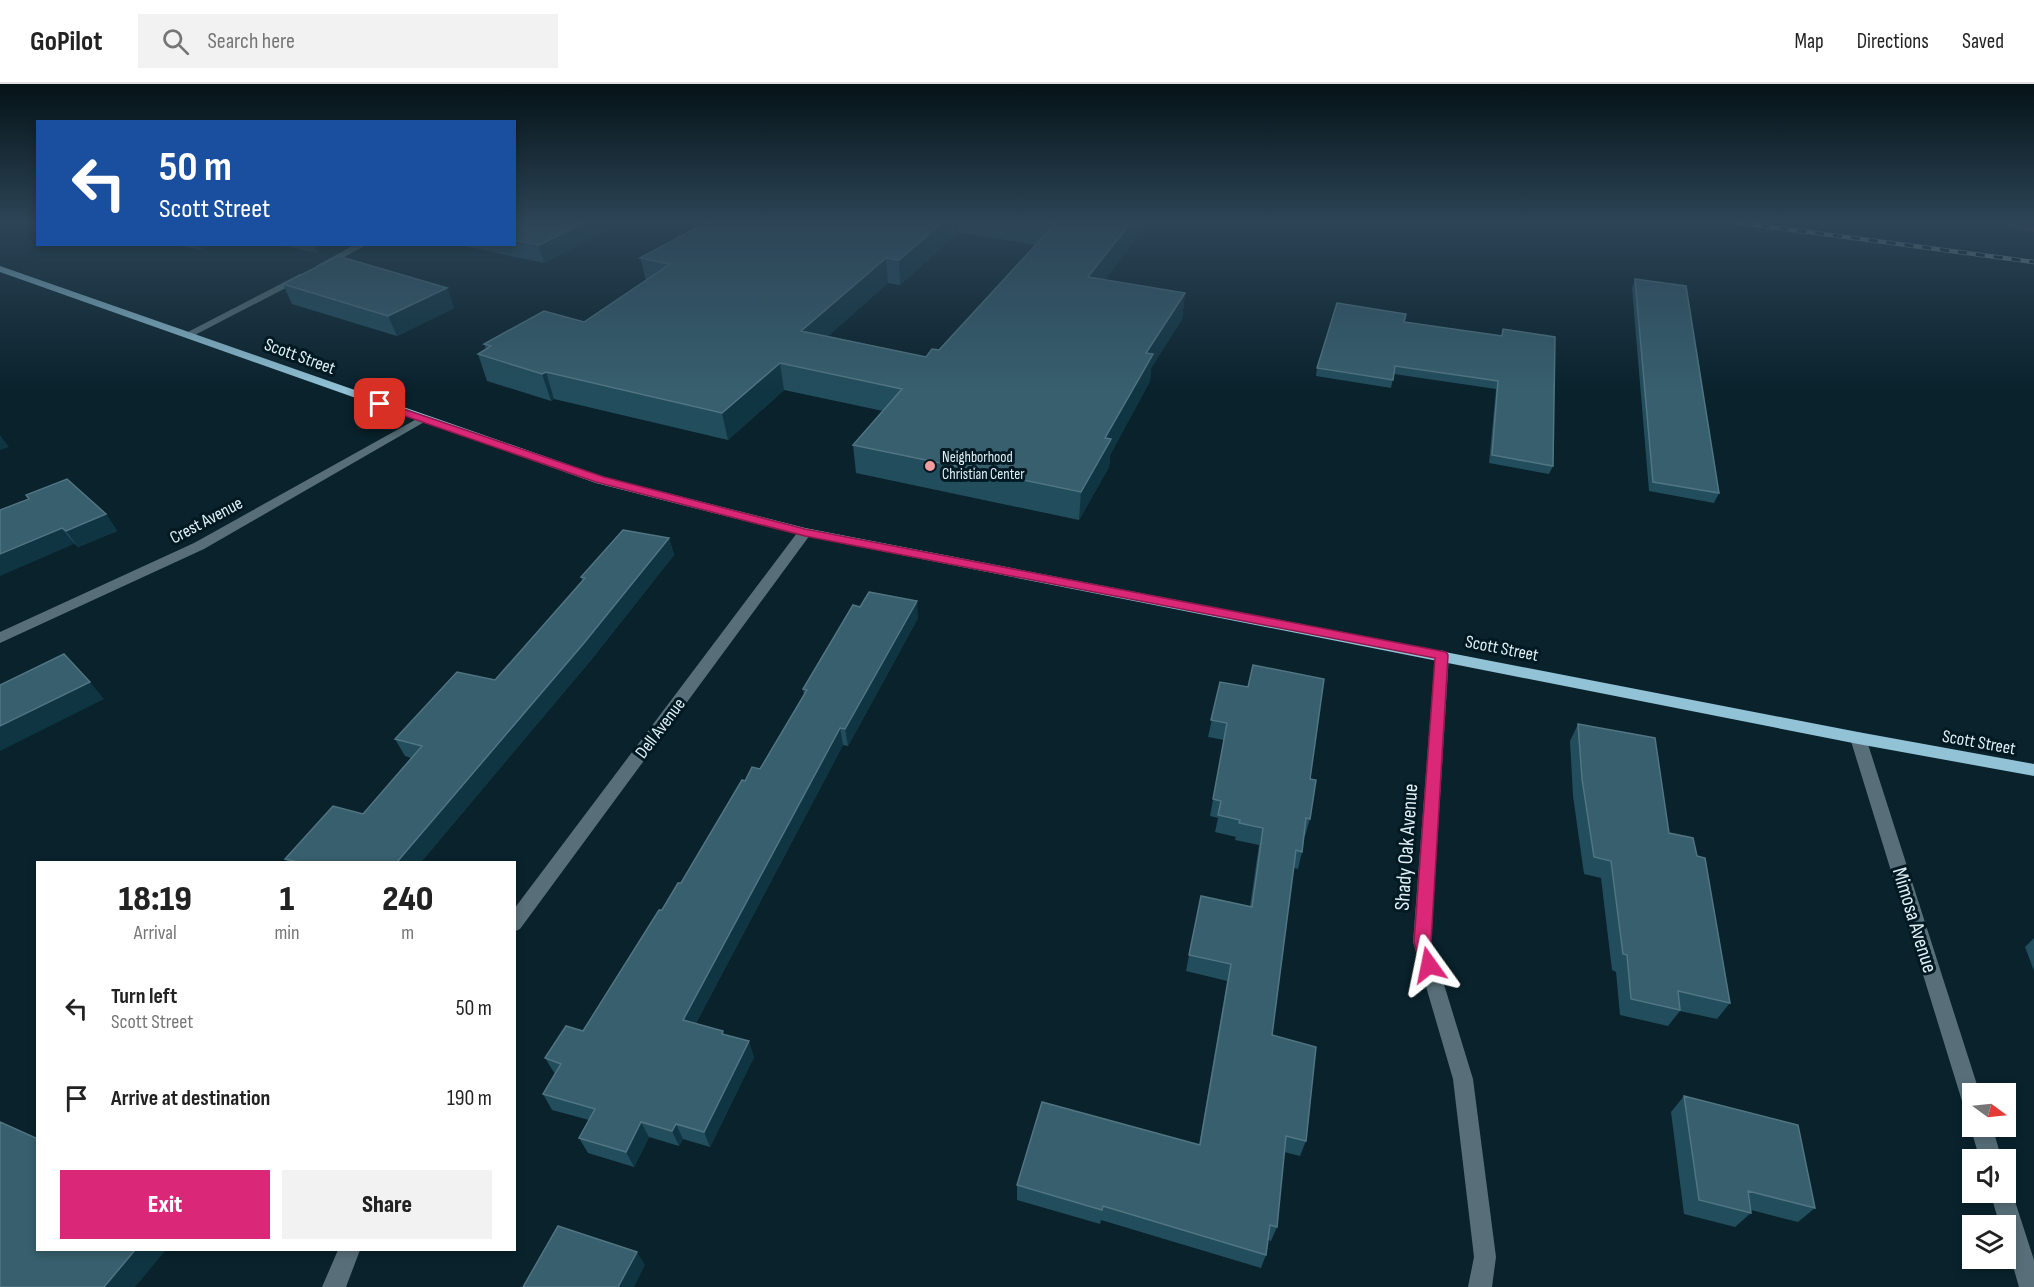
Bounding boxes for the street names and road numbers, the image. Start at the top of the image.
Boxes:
street label: Scott Street [261,334,339,379]
street label: Crest Avenue [166,492,246,548]
street label: Scott Street [1464,631,1541,666]
street label: Dell Avenue [631,694,690,762]
street label: Scott Street [1941,726,2018,759]
street label: Shady Oak Avenue [1390,783,1423,911]
street label: Mimosa Avenue [1887,864,1942,976]

